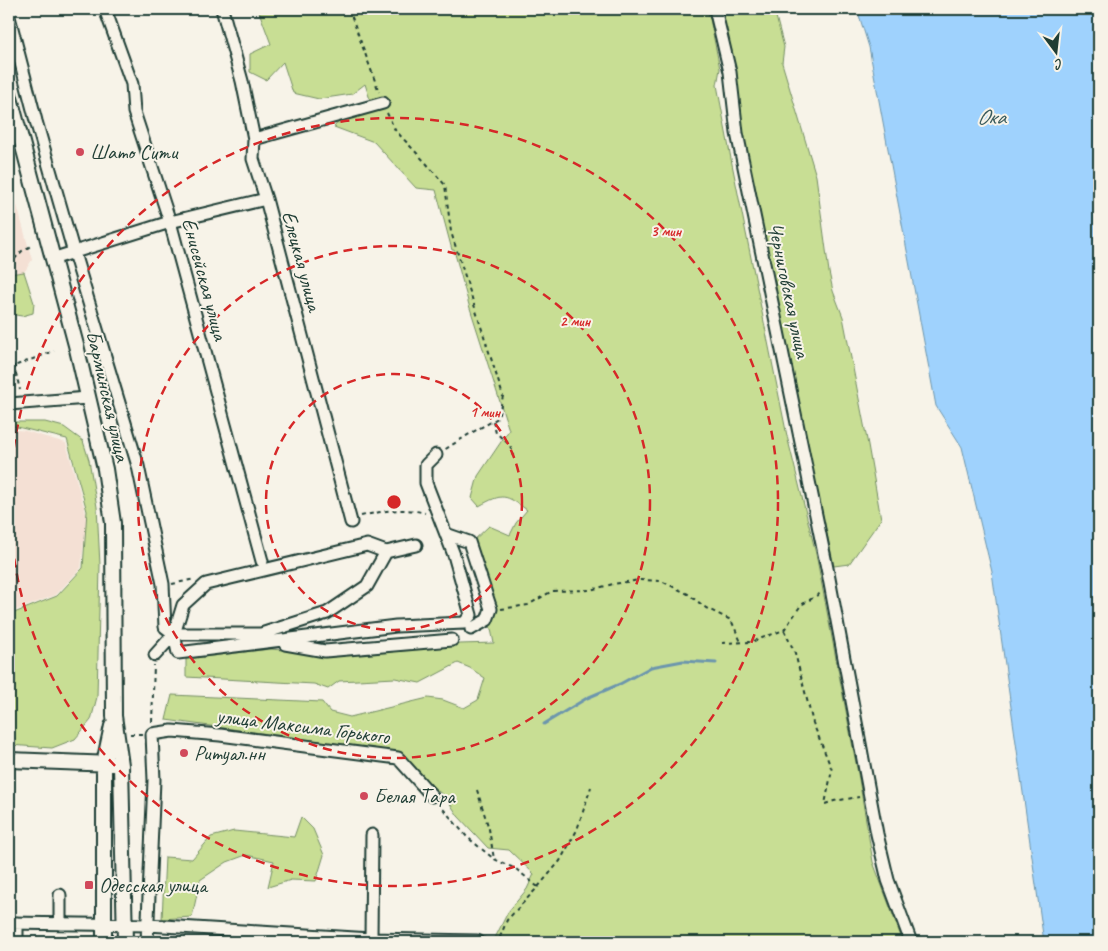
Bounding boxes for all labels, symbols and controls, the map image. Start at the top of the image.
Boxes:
north arrow [1030,28,1080,78]
text: С [1052,55,1065,74]
water label: Ока [977,103,1008,131]
place label: Шато Сити [90,139,179,165]
marker: Шато Сити [74,146,86,158]
street label: Елецкая улица [276,208,328,316]
street label: Енисейская улица [176,215,234,345]
street label: Черниговская улица [762,220,816,361]
text: 3 мин [651,222,683,241]
text: 2 мин [560,312,592,331]
street label: Барминская улица [80,328,136,466]
text: 1 мин [470,403,502,422]
centre of rings [385,493,403,511]
street label: улица Максима Горького [213,702,393,750]
place label: Ритуал.нн [194,740,266,766]
marker: Ритуал.нн [178,747,190,759]
place label: Белая Тара [374,783,456,809]
marker: Белая Тара [358,790,370,802]
place label: Одесская улица [99,872,209,898]
marker: Одесская улица [83,879,95,891]

